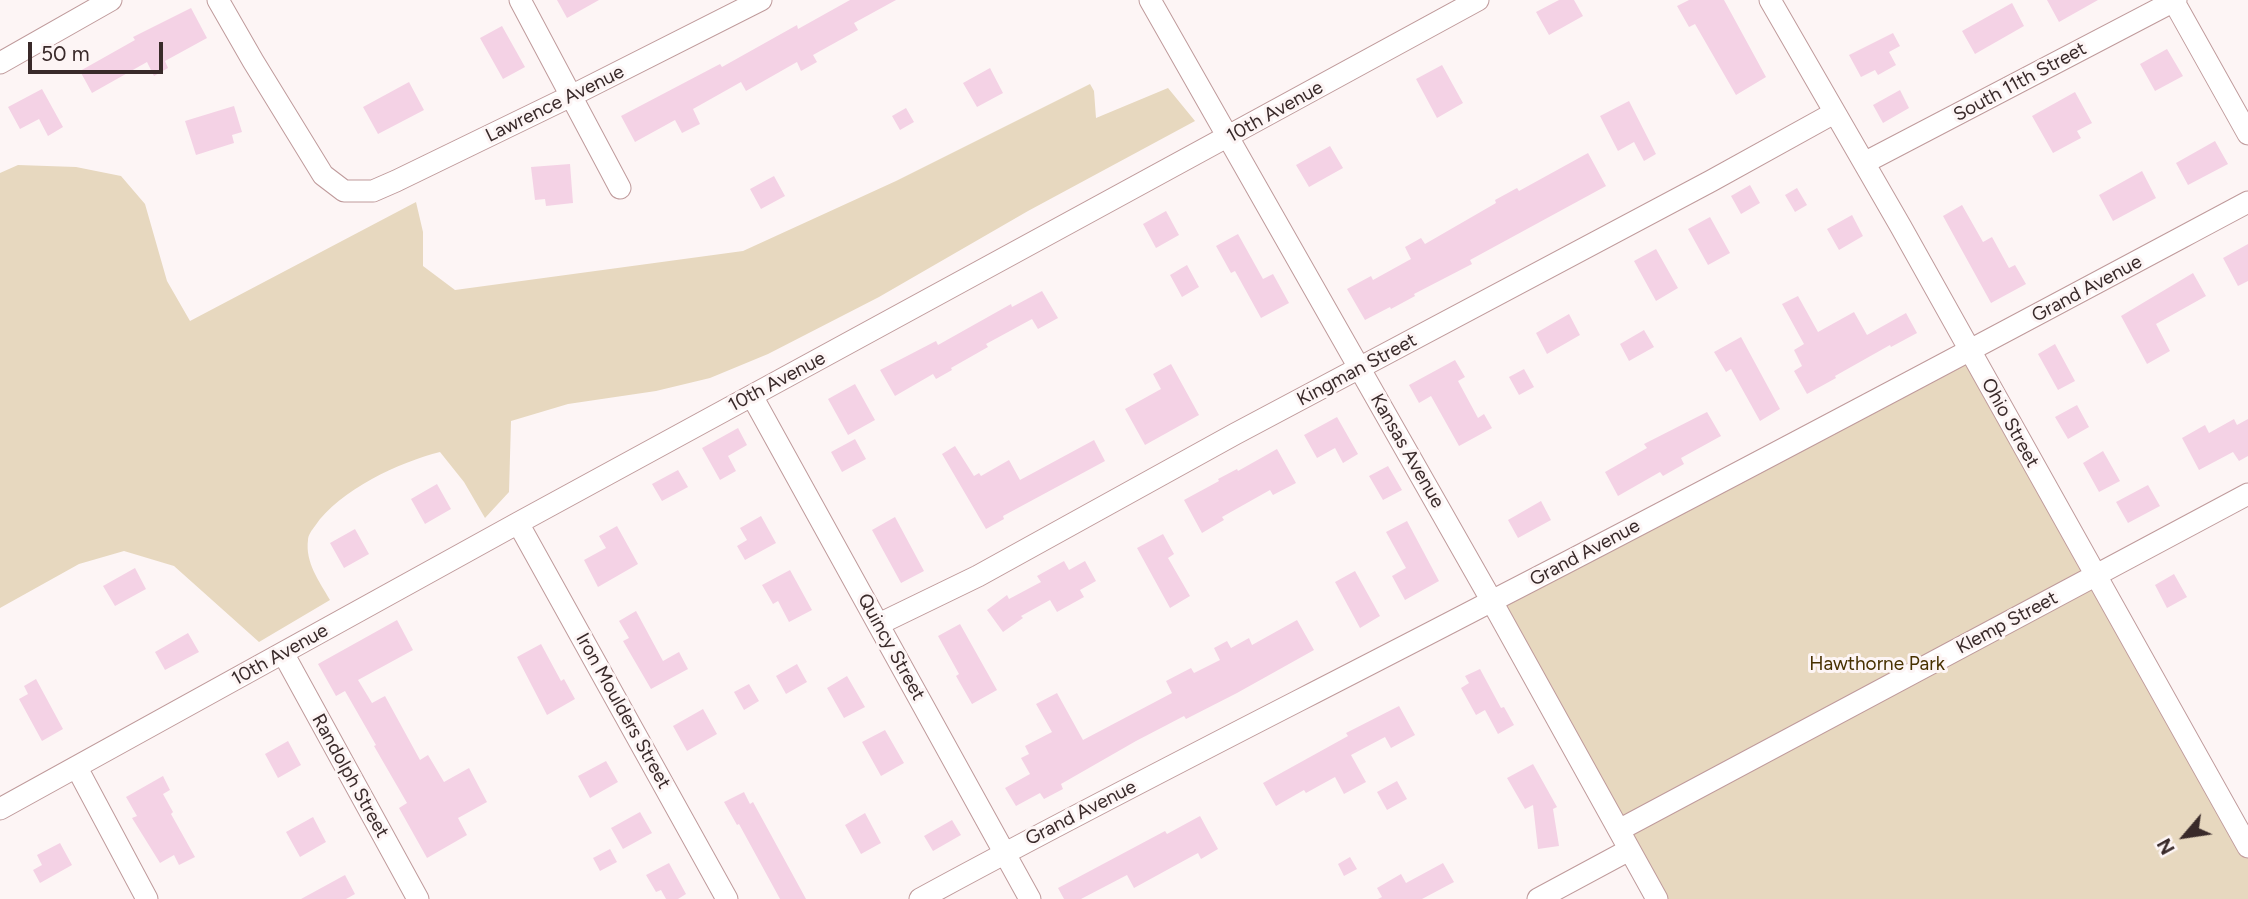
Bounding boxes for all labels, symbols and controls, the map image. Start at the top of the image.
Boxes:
scale bar [32,28,166,72]
street label: South 11th Street [1950,37,2090,127]
text: 50 m [41,41,90,66]
street label: Lawrence Avenue [482,61,628,147]
street label: 10th Avenue [1223,76,1327,148]
street label: Grand Avenue [2028,250,2146,328]
street label: Kingman Street [1293,329,1421,411]
street label: 10th Avenue [725,347,829,417]
street label: Ohio Street [1976,374,2044,472]
street label: Kansas Avenue [1365,390,1449,512]
street label: Grand Avenue [1526,514,1644,592]
street label: Klemp Street [1952,587,2062,659]
street label: Quincy Street [852,590,930,704]
street label: 10th Avenue [228,619,332,691]
street label: Iron Moulders Street [571,629,675,793]
park label: Hawthorne Park [1809,653,1945,675]
street label: Randolph Street [307,710,393,842]
street label: Grand Avenue [1022,775,1140,851]
north arrow [2150,801,2220,871]
text: N [2153,834,2180,858]

